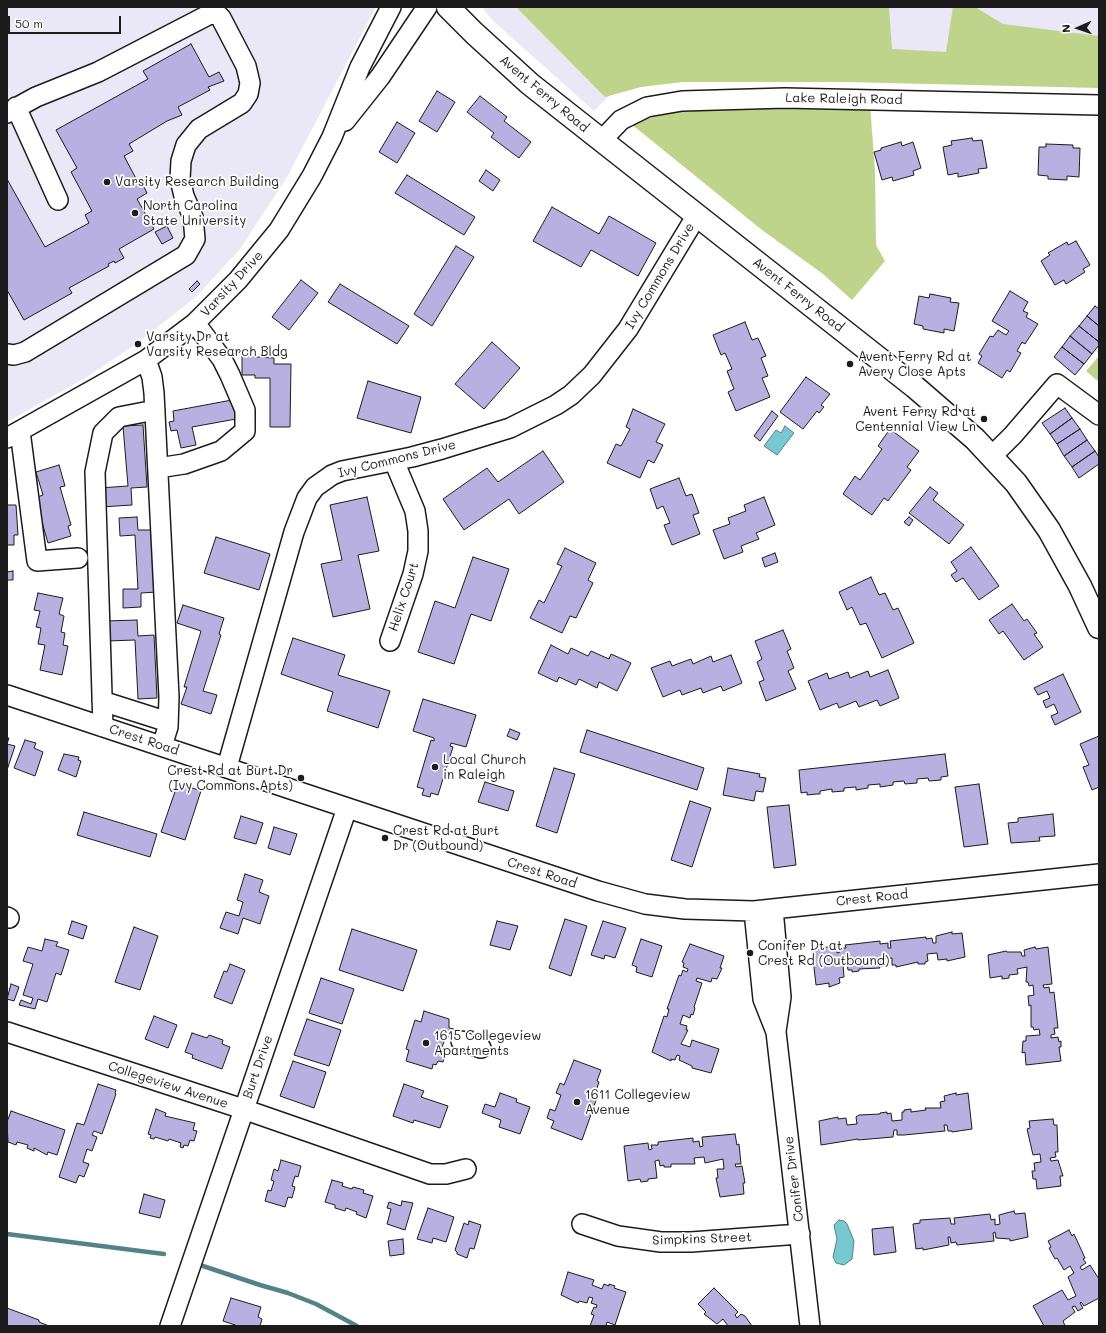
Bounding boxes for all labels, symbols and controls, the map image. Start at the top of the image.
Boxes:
scale bar [10,8,123,34]
north arrow [1058,8,1098,48]
text: 50 m [15,15,43,31]
text: N [1058,24,1073,33]
street label: Avent Ferry Road [496,52,592,136]
street label: Lake Raleigh Road [785,90,903,108]
place label: Varsity Research Building [115,174,279,190]
marker: Varsity Research Building [102,177,112,187]
place label: North Carolina State University [143,198,246,229]
marker: North Carolina State University [130,208,140,218]
street label: Ivy Commons Drive [622,220,698,332]
street label: Varsity Drive [198,248,266,320]
street label: Avent Ferry Road [749,255,847,335]
place label: Varsity Dr at Varsity Research Bldg [146,329,288,360]
marker: Varsity Dr at Varsity Research Bldg [133,339,143,349]
place label: Avent Ferry Rd at Avery Close Apts [858,349,972,380]
marker: Avent Ferry Rd at Avery Close Apts [845,359,855,369]
place label: Avent Ferry Rd at Centennial View Ln [855,404,976,435]
marker: Avent Ferry Rd at Centennial View Ln [979,414,989,424]
street label: Ivy Commons Drive [336,437,458,481]
street label: Helix Court [386,561,422,633]
street label: Crest Road [107,721,181,759]
place label: Local Church in Raleigh [443,752,526,783]
marker: Local Church in Raleigh [430,762,440,772]
place label: Crest Rd at Burt Dr (Ivy Commons Apts) [167,763,293,794]
marker: Crest Rd at Burt Dr (Ivy Commons Apts) [296,773,306,783]
place label: Crest Rd at Burt Dr (Outbound) [393,823,499,854]
marker: Crest Rd at Burt Dr (Outbound) [380,833,390,843]
street label: Crest Road [505,854,579,892]
street label: Crest Road [835,886,909,910]
place label: Conifer Dt at Crest Rd (Outbound) [758,938,889,969]
marker: Conifer Dt at Crest Rd (Outbound) [745,948,755,958]
place label: 1615 Collegeview Apartments [434,1028,541,1059]
street label: Burt Drive [240,1033,276,1101]
marker: 1615 Collegeview Apartments [421,1038,431,1048]
street label: Collegeview Avenue [106,1058,230,1112]
place label: 1611 Collegeview Avenue [585,1087,691,1118]
marker: 1611 Collegeview Avenue [572,1097,582,1107]
street label: Conifer Drive [781,1135,807,1223]
street label: Simpkins Street [652,1229,752,1249]

